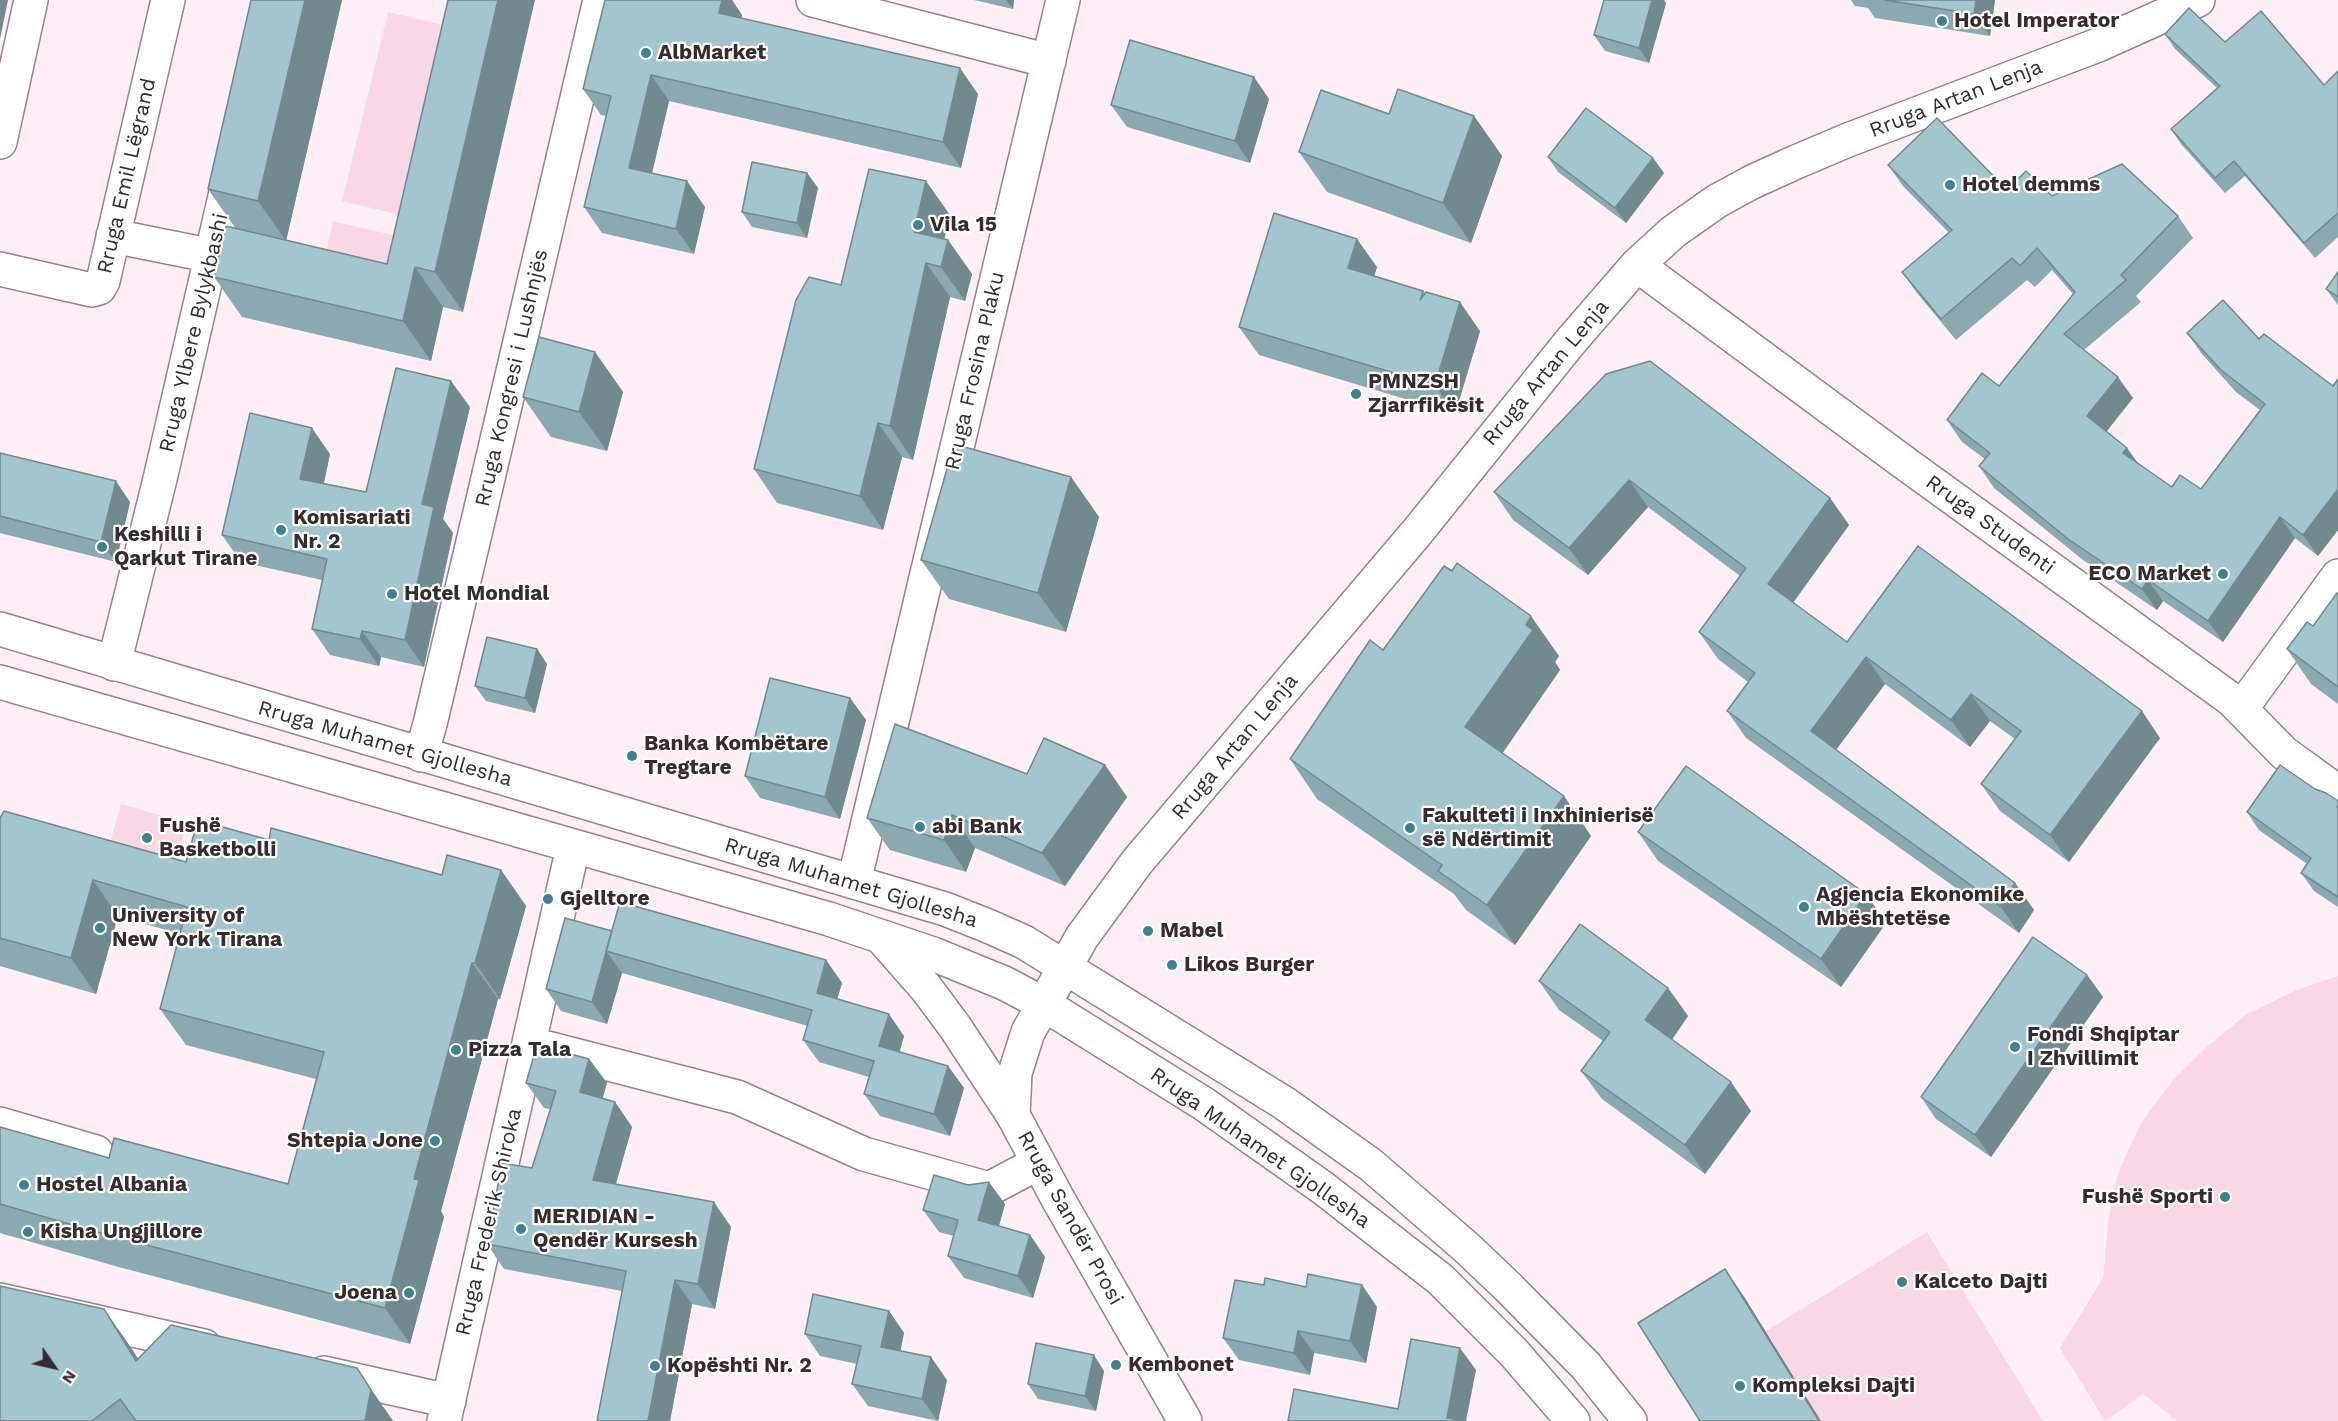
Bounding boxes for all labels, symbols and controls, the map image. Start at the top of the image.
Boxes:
place label: Hotel Imperator [1954,8,2119,34]
marker: Hotel Imperator [1935,14,1949,28]
place label: AlbMarket [658,40,766,66]
marker: AlbMarket [639,46,653,60]
street label: Rruga Artan Lenja [1866,54,2046,144]
street label: Rruga Emil Lëgrand [92,76,162,276]
place label: Hotel demms [1962,172,2100,198]
marker: Hotel demms [1943,178,1957,192]
street label: Rruga Ylbere Bylykbashi [154,211,234,455]
place label: Vila 15 [930,212,997,238]
marker: Vila 15 [911,218,925,232]
street label: Rruga Kongresi i Lushnjës [470,247,554,509]
street label: Rruga Frosina Plaku [940,269,1010,473]
street label: Rruga Artan Lenja [1478,295,1614,451]
place label: PMNZSH Zjarrfikësit [1368,369,1484,419]
marker: PMNZSH Zjarrfikësit [1349,387,1363,401]
street label: Rruga Studenti [1921,470,2059,580]
place label: Komisariati Nr. 2 [293,505,411,555]
place label: Keshilli i Qarkut Tirane [114,522,257,572]
marker: Komisariati Nr. 2 [274,523,288,537]
marker: Keshilli i Qarkut Tirane [95,540,109,554]
place label: ECO Market [2088,561,2211,587]
marker: ECO Market [2216,567,2230,581]
place label: Hotel Mondial [404,581,549,607]
marker: Hotel Mondial [385,587,399,601]
street label: Rruga Artan Lenja [1167,669,1303,825]
street label: Rruga Muhamet Gjollesha [255,696,515,792]
place label: Banka Kombëtare Tregtare [644,731,828,781]
marker: Banka Kombëtare Tregtare [625,749,639,763]
place label: Fakulteti i Inxhinierisë së Ndërtimit [1422,803,1654,853]
place label: Fushë Basketbolli [159,813,276,863]
place label: abi Bank [932,814,1022,840]
marker: abi Bank [913,820,927,834]
marker: Fakulteti i Inxhinierisë së Ndërtimit [1403,821,1417,835]
marker: Fushë Basketbolli [140,831,154,845]
street label: Rruga Muhamet Gjollesha [721,832,981,934]
place label: Agjencia Ekonomike Mbështetëse [1816,882,2024,932]
place label: Gjelltore [560,886,650,912]
marker: Gjelltore [541,892,555,906]
marker: Agjencia Ekonomike Mbështetëse [1797,900,1811,914]
place label: University of New York Tirana [112,903,282,953]
place label: Mabel [1160,918,1223,944]
marker: University of New York Tirana [93,921,107,935]
marker: Mabel [1141,924,1155,938]
place label: Likos Burger [1184,952,1314,978]
marker: Likos Burger [1165,958,1179,972]
place label: Fondi Shqiptar I Zhvillimit [2027,1022,2179,1072]
place label: Pizza Tala [468,1037,571,1063]
marker: Fondi Shqiptar I Zhvillimit [2008,1040,2022,1054]
marker: Pizza Tala [449,1043,463,1057]
street label: Rruga Muhamet Gjollesha [1145,1062,1375,1234]
street label: Rruga Frederik Shiroka [451,1106,527,1338]
street label: Rruga Sandër Prosi [1012,1127,1128,1309]
place label: Shtepia Jone [287,1128,423,1154]
marker: Shtepia Jone [428,1134,442,1148]
place label: Hostel Albania [36,1172,187,1198]
marker: Hostel Albania [17,1178,31,1192]
place label: Fushë Sporti [2082,1184,2213,1210]
marker: Fushë Sporti [2218,1190,2232,1204]
place label: MERIDIAN - Qendër Kursesh [533,1204,698,1254]
place label: Kisha Ungjillore [40,1219,203,1245]
marker: MERIDIAN - Qendër Kursesh [514,1222,528,1236]
marker: Kisha Ungjillore [21,1225,35,1239]
place label: Kalceto Dajti [1914,1269,2048,1295]
marker: Kalceto Dajti [1895,1275,1909,1289]
place label: Joena [334,1280,397,1306]
marker: Joena [402,1286,416,1300]
north arrow [24,1337,84,1397]
place label: Kembonet [1128,1352,1234,1378]
place label: Kopështi Nr. 2 [667,1353,812,1379]
marker: Kembonet [1109,1358,1123,1372]
marker: Kopështi Nr. 2 [648,1359,662,1373]
text: N [58,1367,81,1388]
place label: Kompleksi Dajti [1752,1373,1915,1399]
marker: Kompleksi Dajti [1733,1379,1747,1393]

